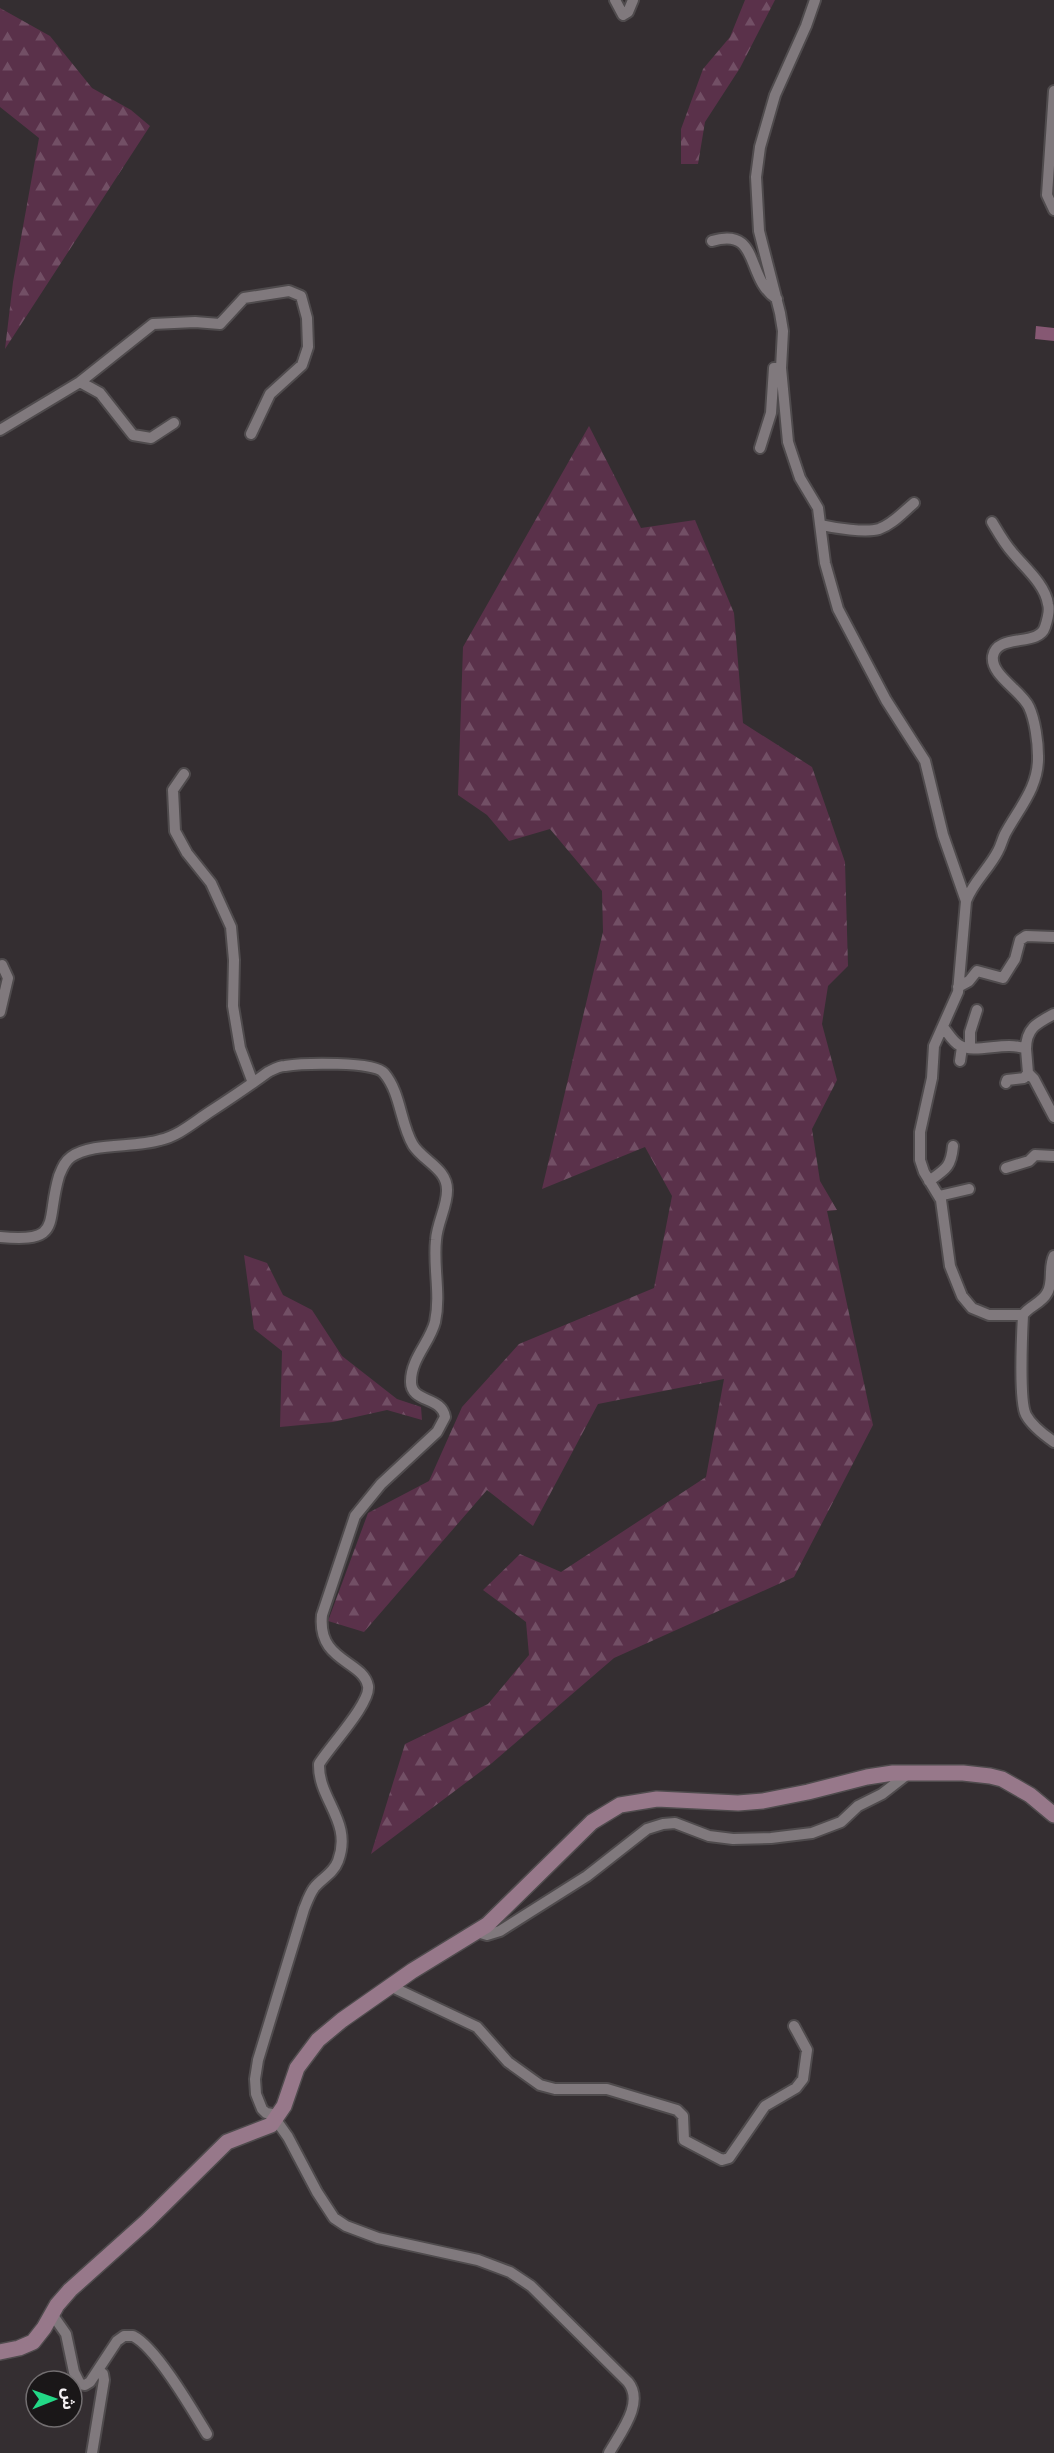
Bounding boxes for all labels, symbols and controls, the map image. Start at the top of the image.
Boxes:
north arrow [24,2369,84,2429]
text: ش [59,2388,78,2410]

